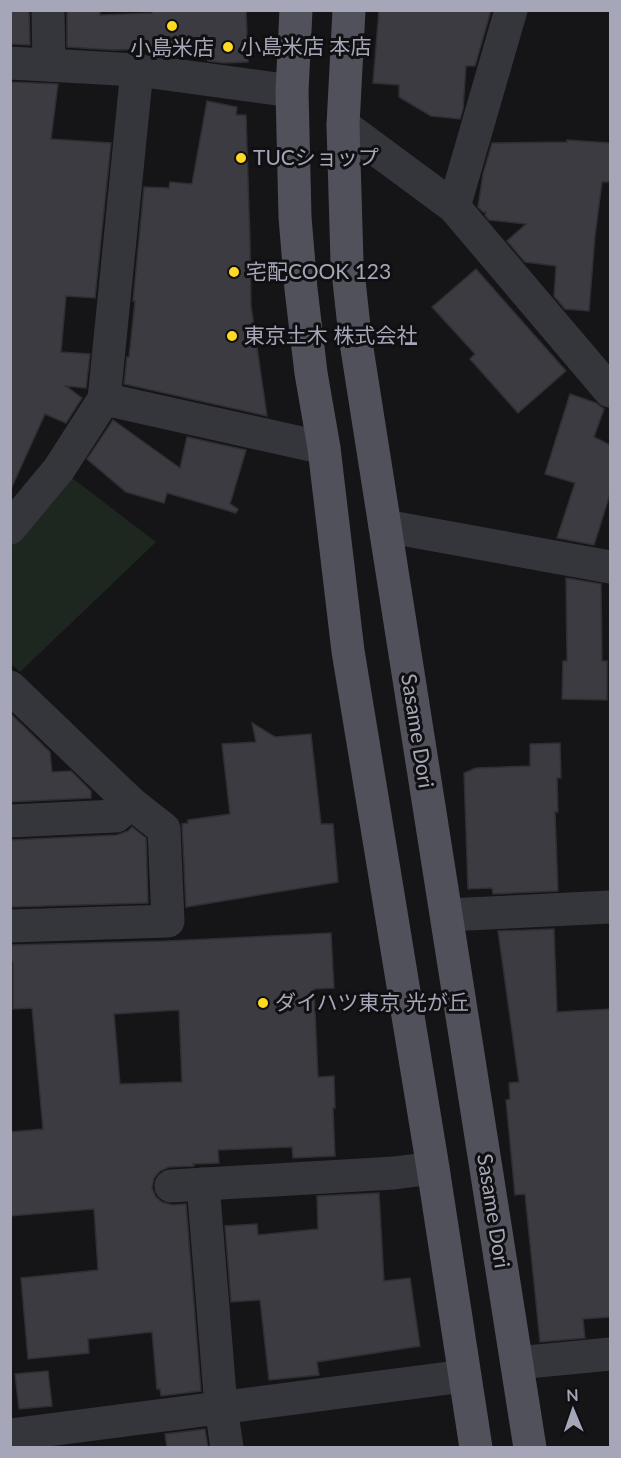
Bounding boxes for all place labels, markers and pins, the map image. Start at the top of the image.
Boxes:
marker: 小島米店 [165,19,179,33]
place label: 小島米店 本店 [240,33,371,58]
place label: 小島米店 [130,34,214,59]
marker: 小島米店 本店 [221,40,235,54]
place label: TUCショップ [253,144,379,169]
marker: TUCショップ [234,151,248,165]
place label: 宅配COOK 123 [246,258,391,283]
marker: 宅配COOK 123 [227,265,241,279]
place label: 東京土木 株式会社 [244,322,417,347]
marker: 東京土木 株式会社 [225,329,239,343]
place label: ダイハツ東京 光が丘 [275,989,469,1014]
marker: ダイハツ東京 光が丘 [256,996,270,1010]

